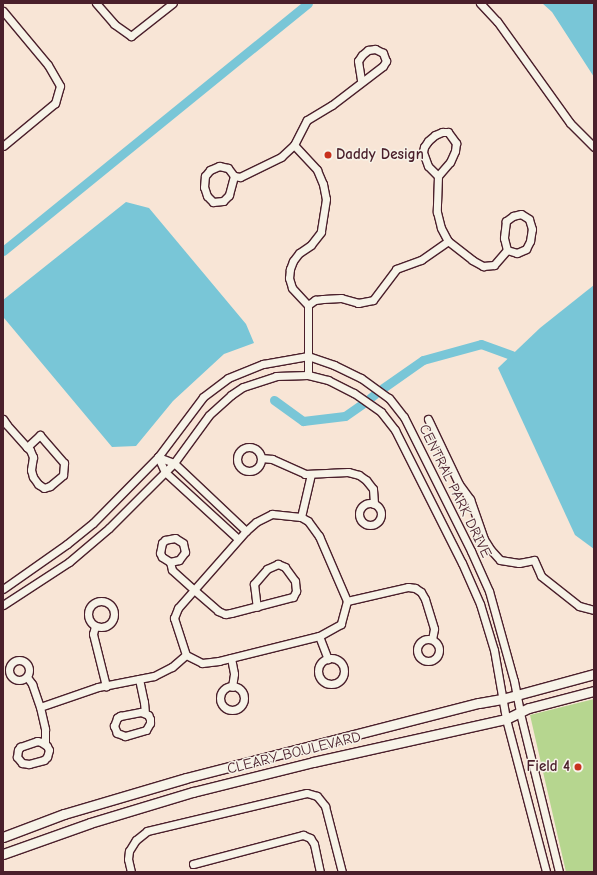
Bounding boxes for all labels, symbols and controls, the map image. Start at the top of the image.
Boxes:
place label: Daddy Design [336,146,424,164]
marker: Daddy Design [323,150,333,160]
street label: CENTRAL PARK DRIVE [415,421,495,561]
street label: CLEARY BOULEVARD [225,728,363,778]
place label: Field 4 [527,758,570,776]
marker: Field 4 [573,762,583,772]

